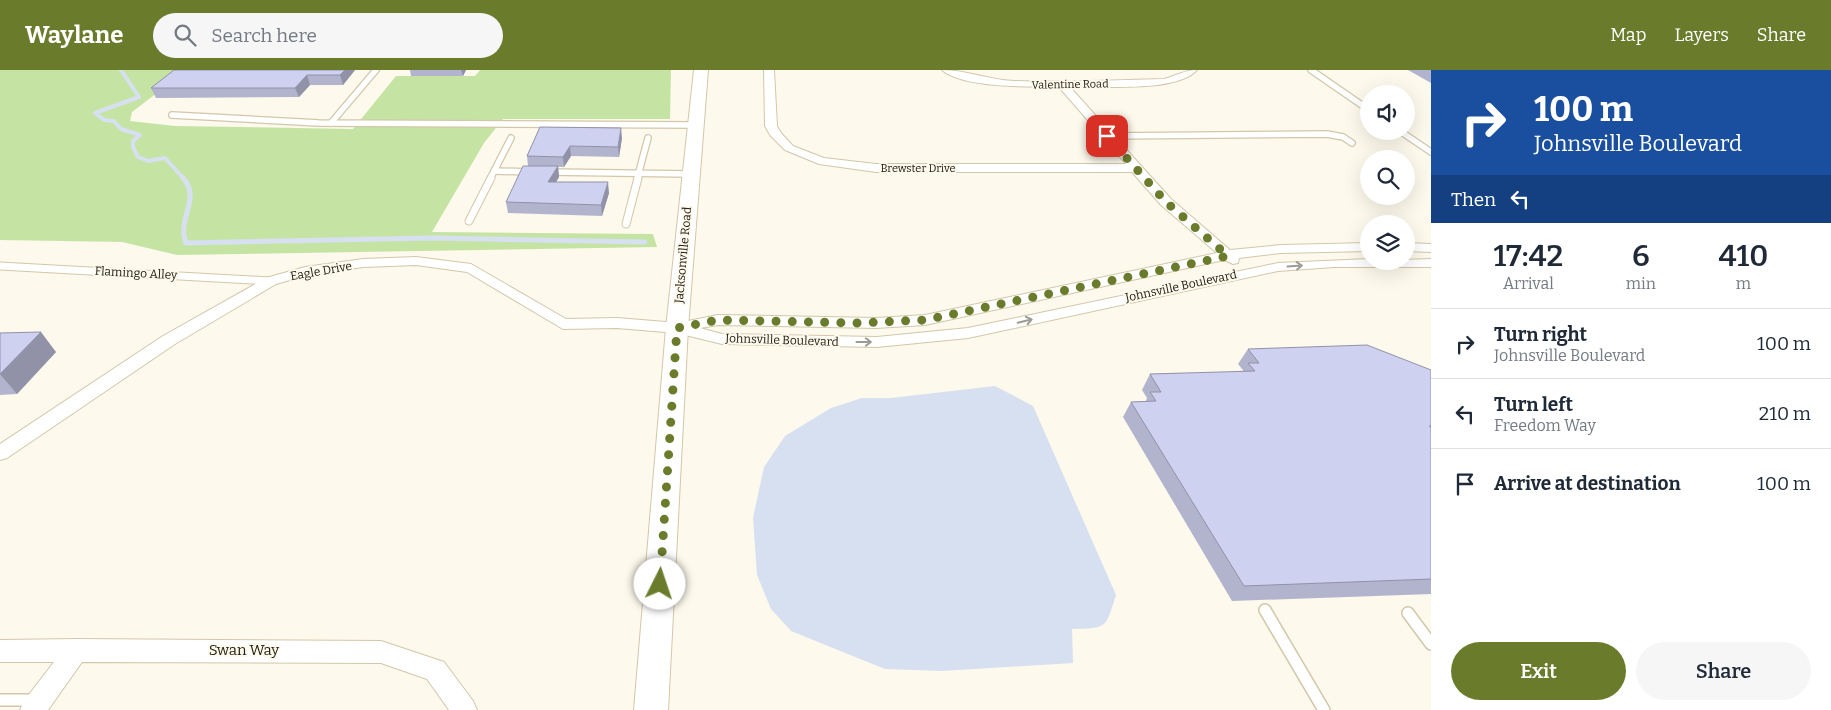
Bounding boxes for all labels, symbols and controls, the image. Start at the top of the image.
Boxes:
search box [153,13,503,58]
text: Waylane [25,21,123,49]
icon: search [171,21,199,49]
text: Search here [211,24,317,47]
text: Map [1610,24,1646,46]
text: Layers [1674,24,1729,46]
text: Share [1757,24,1806,46]
street label: Valentine Road [1031,77,1109,92]
map controls [1360,85,1415,270]
button: sound [1360,85,1415,140]
text: 100 m [1534,88,1633,130]
icon: right [1451,90,1516,155]
pin [1086,115,1128,157]
icon: arrive [1093,122,1121,150]
text: Johnsville Boulevard [1534,130,1742,157]
button: search [1360,150,1415,205]
street label: Brewster Drive [880,162,956,175]
icon: left [1506,185,1534,213]
text: Then [1451,188,1496,211]
street label: Jacksonville Road [672,206,694,305]
button: layers [1360,215,1415,270]
text: 17:42 [1494,238,1563,274]
text: 6 [1632,238,1650,274]
text: 410 [1719,238,1768,274]
street label: Eagle Drive [289,259,353,283]
one-way arrow [1287,261,1303,270]
street label: Flamingo Alley [94,264,178,282]
street label: Johnsville Boulevard [1123,267,1238,305]
text: Arrival [1503,274,1554,293]
text: min [1626,274,1656,293]
text: m [1736,274,1751,293]
one-way arrow [1017,316,1033,326]
text: Turn right [1494,323,1587,346]
icon: right [1451,330,1479,358]
street label: Johnsville Boulevard [724,331,839,349]
text: 100 m [1757,332,1811,355]
one-way arrow [856,337,872,347]
text: Johnsville Boulevard [1494,346,1645,365]
text: Turn left [1494,393,1573,416]
icon: left [1451,400,1479,428]
text: 210 m [1759,402,1811,425]
text: Freedom Way [1494,416,1596,435]
icon: arrive [1451,470,1479,498]
text: Arrive at destination [1494,472,1681,495]
text: 100 m [1757,472,1811,495]
position arrow [633,557,685,609]
street label: Swan Way [209,641,279,659]
button: Exit [1451,642,1626,700]
button: Share [1636,642,1811,700]

